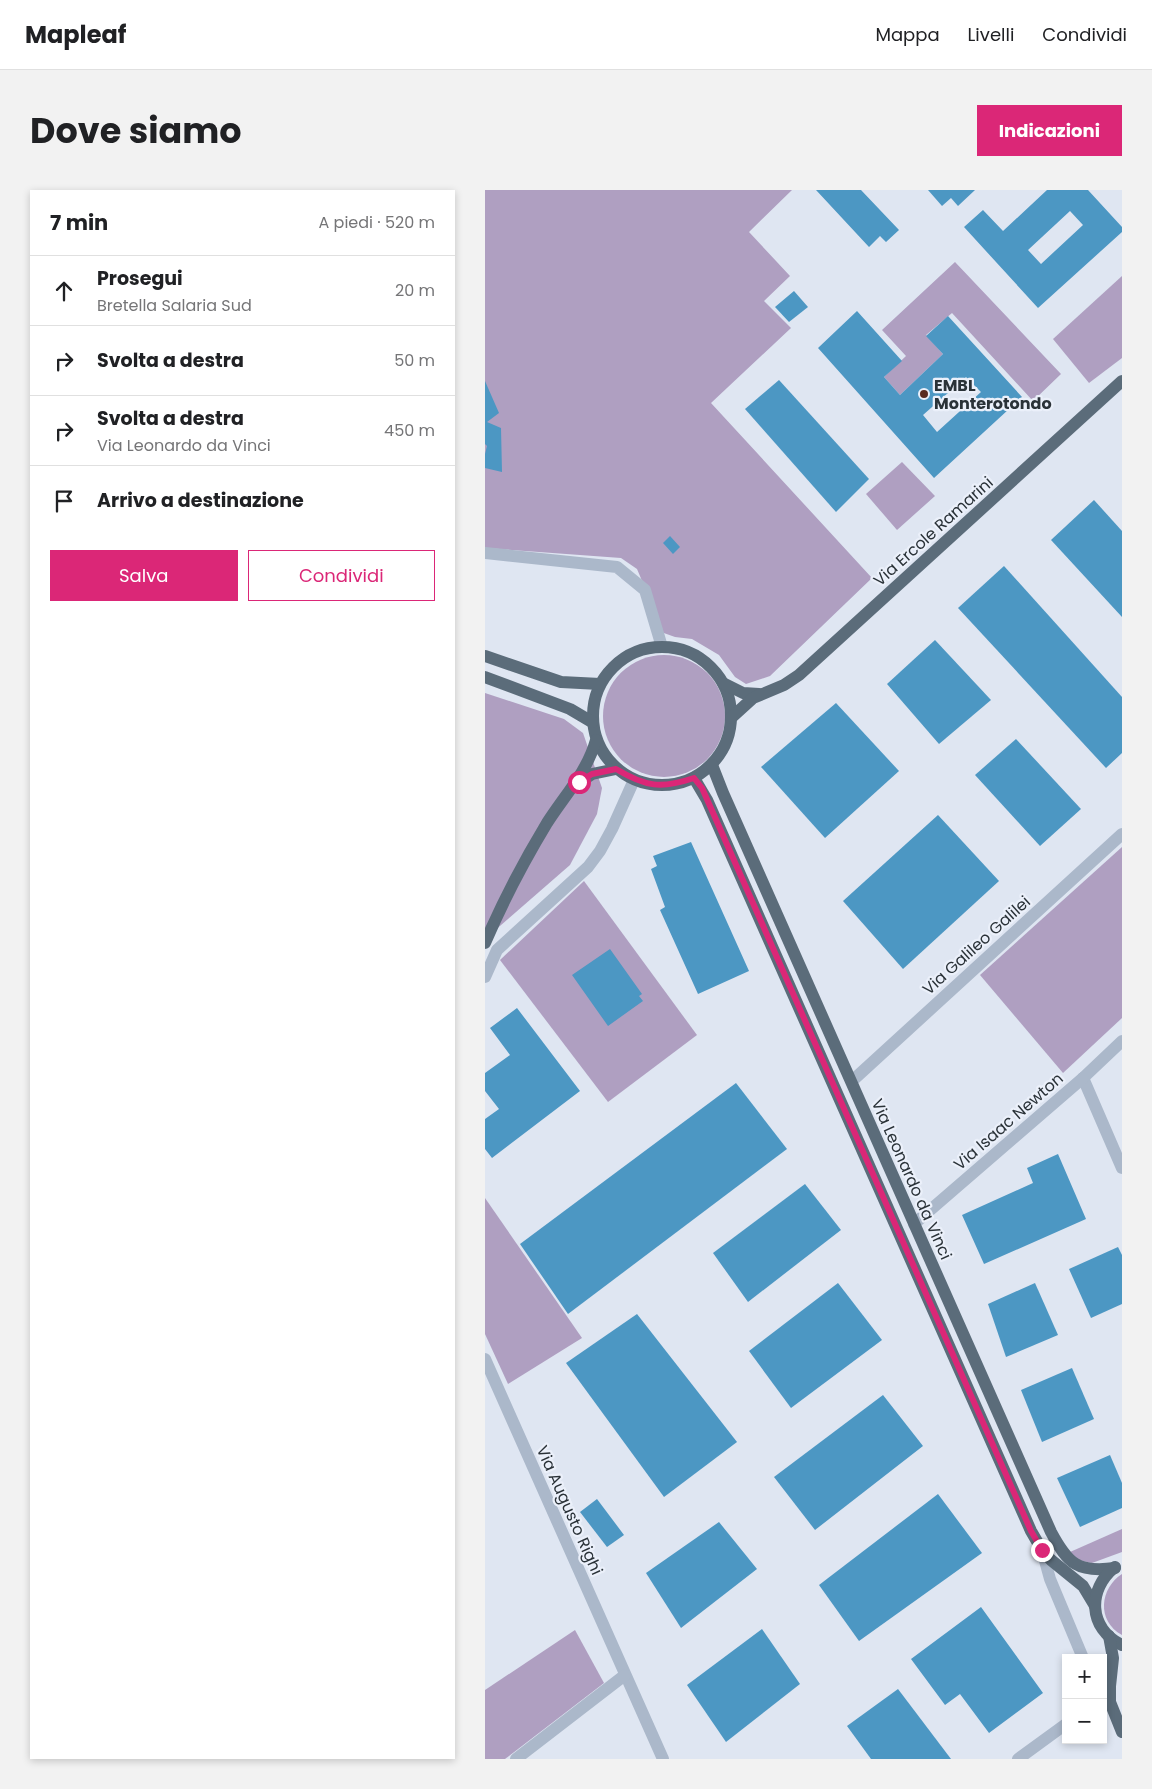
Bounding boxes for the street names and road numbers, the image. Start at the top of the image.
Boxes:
street label: Via Ercole Ramarini [868,471,998,591]
street label: Via Galileo Galilei [917,891,1035,1000]
street label: Via Isaac Newton [949,1067,1068,1175]
street label: Via Leonardo da Vinci [866,1095,957,1263]
street label: Via Augusto Righi [531,1442,608,1578]

